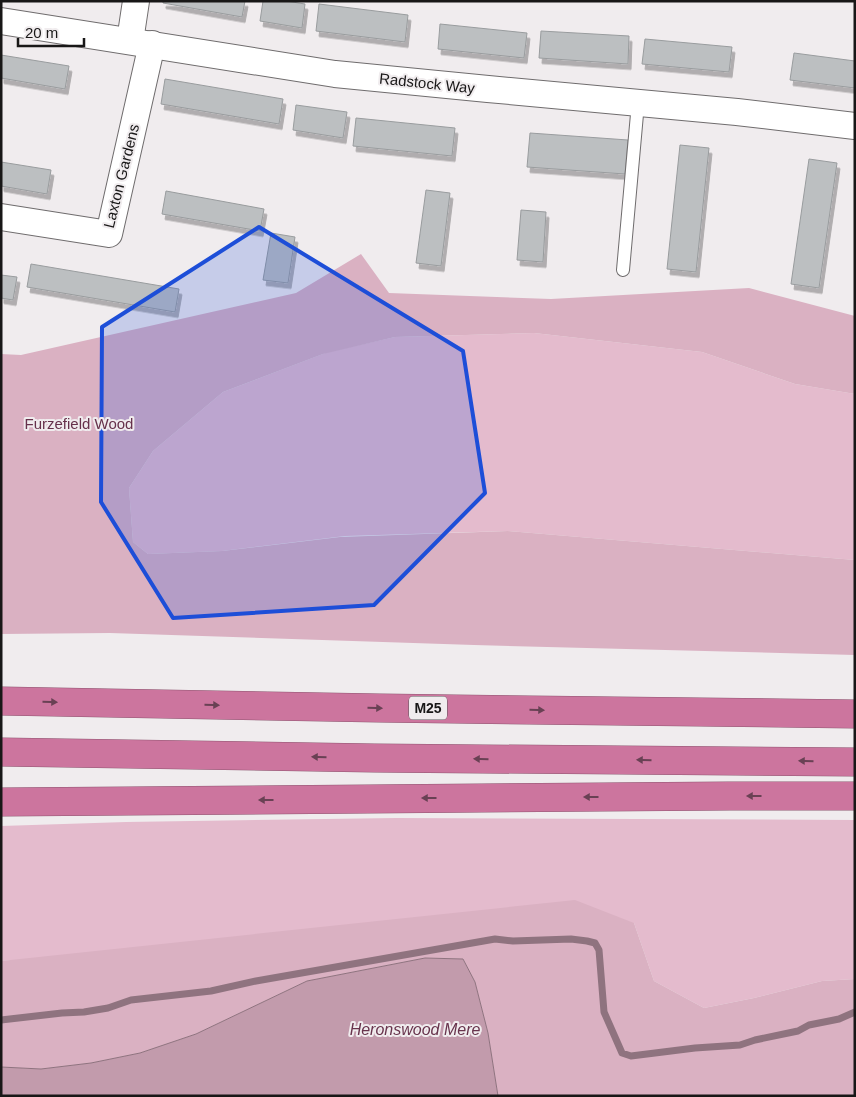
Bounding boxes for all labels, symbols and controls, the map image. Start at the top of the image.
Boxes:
scale bar [18,15,84,47]
text: 20 m [25,24,58,41]
street label: Radstock Way [378,70,476,97]
street label: Laxton Gardens [100,122,142,230]
park label: Furzefield Wood [25,415,133,432]
road number: M25 [409,696,447,720]
one-way arrow [42,698,58,706]
one-way arrow [205,701,221,709]
one-way arrow [367,704,383,712]
one-way arrow [530,706,546,714]
one-way arrow [310,753,326,761]
one-way arrow [473,755,489,763]
one-way arrow [635,756,651,764]
one-way arrow [798,757,814,765]
one-way arrow [745,792,761,800]
one-way arrow [583,793,599,801]
one-way arrow [420,794,436,802]
one-way arrow [258,796,274,804]
water label: Heronswood Mere [350,1021,480,1038]

